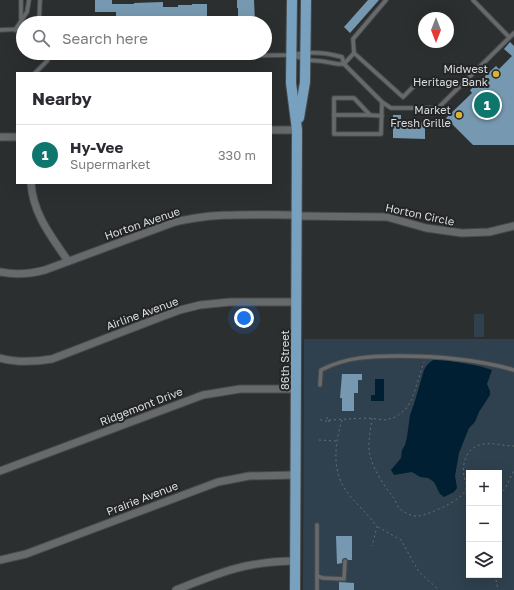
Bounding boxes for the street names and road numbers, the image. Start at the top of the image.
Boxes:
street label: Horton Circle [384,200,456,228]
street label: Horton Avenue [103,204,181,242]
street label: Airline Avenue [104,294,180,332]
street label: 86th Street [278,330,291,390]
street label: Ridgemont Drive [98,384,184,428]
street label: Prairie Avenue [104,478,180,518]

